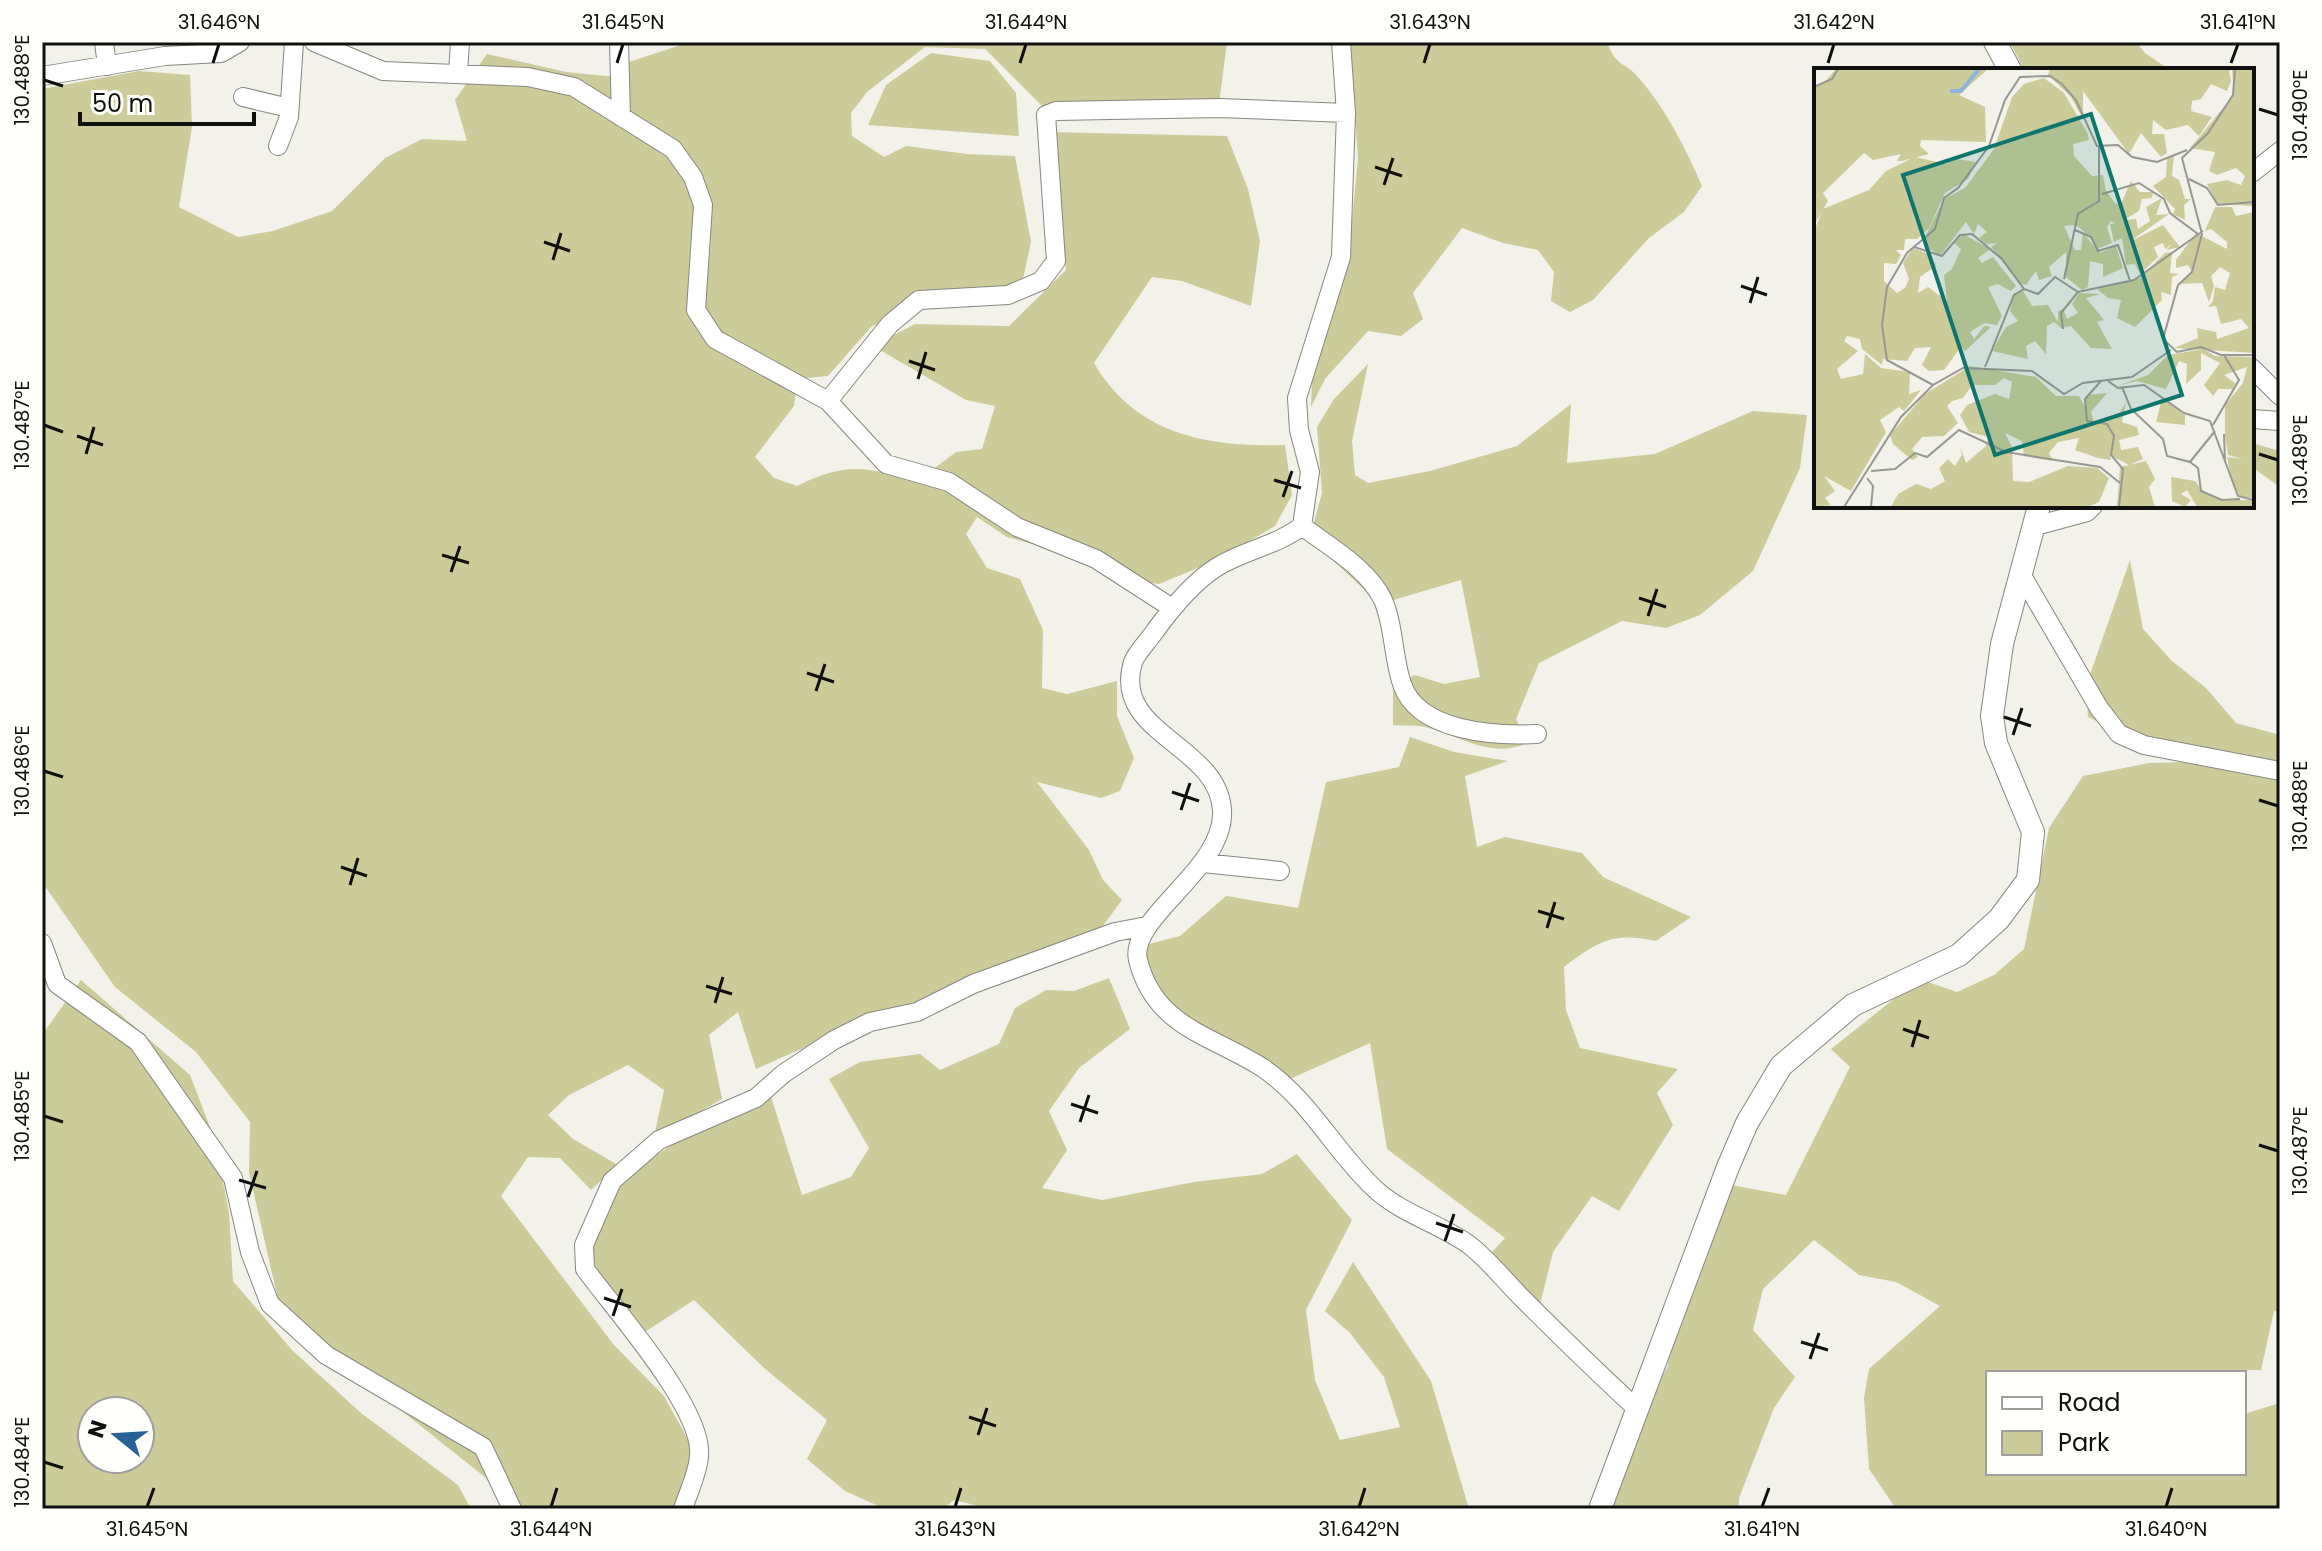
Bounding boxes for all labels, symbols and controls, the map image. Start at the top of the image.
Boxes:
text: 31.646°N [178,8,260,36]
text: 31.645°N [582,8,664,36]
text: 31.644°N [985,8,1067,36]
text: 31.643°N [1389,8,1471,36]
text: 31.642°N [1793,8,1875,36]
text: 31.641°N [2200,8,2276,36]
text: 130.488°E [8,34,36,126]
inset map [1814,68,2254,508]
text: 130.490°E [2286,69,2314,161]
scale bar [80,76,254,126]
text: 50 m [92,87,153,120]
text: 130.487°E [8,380,36,470]
text: 130.489°E [2286,414,2314,506]
text: 130.486°E [8,725,36,817]
text: 130.488°E [2286,760,2314,852]
text: 130.485°E [8,1070,36,1162]
text: 130.487°E [2286,1106,2314,1196]
legend [1986,1371,2246,1475]
text: Road [2058,1386,2120,1419]
north arrow [76,1395,156,1475]
text: 130.484°E [8,1416,36,1508]
text: N [80,1416,115,1442]
text: Park [2058,1426,2110,1459]
text: 31.645°N [106,1515,188,1543]
text: 31.644°N [510,1515,592,1543]
text: 31.643°N [914,1515,996,1543]
text: 31.642°N [1318,1515,1400,1543]
text: 31.641°N [1724,1515,1800,1543]
text: 31.640°N [2125,1515,2207,1543]

